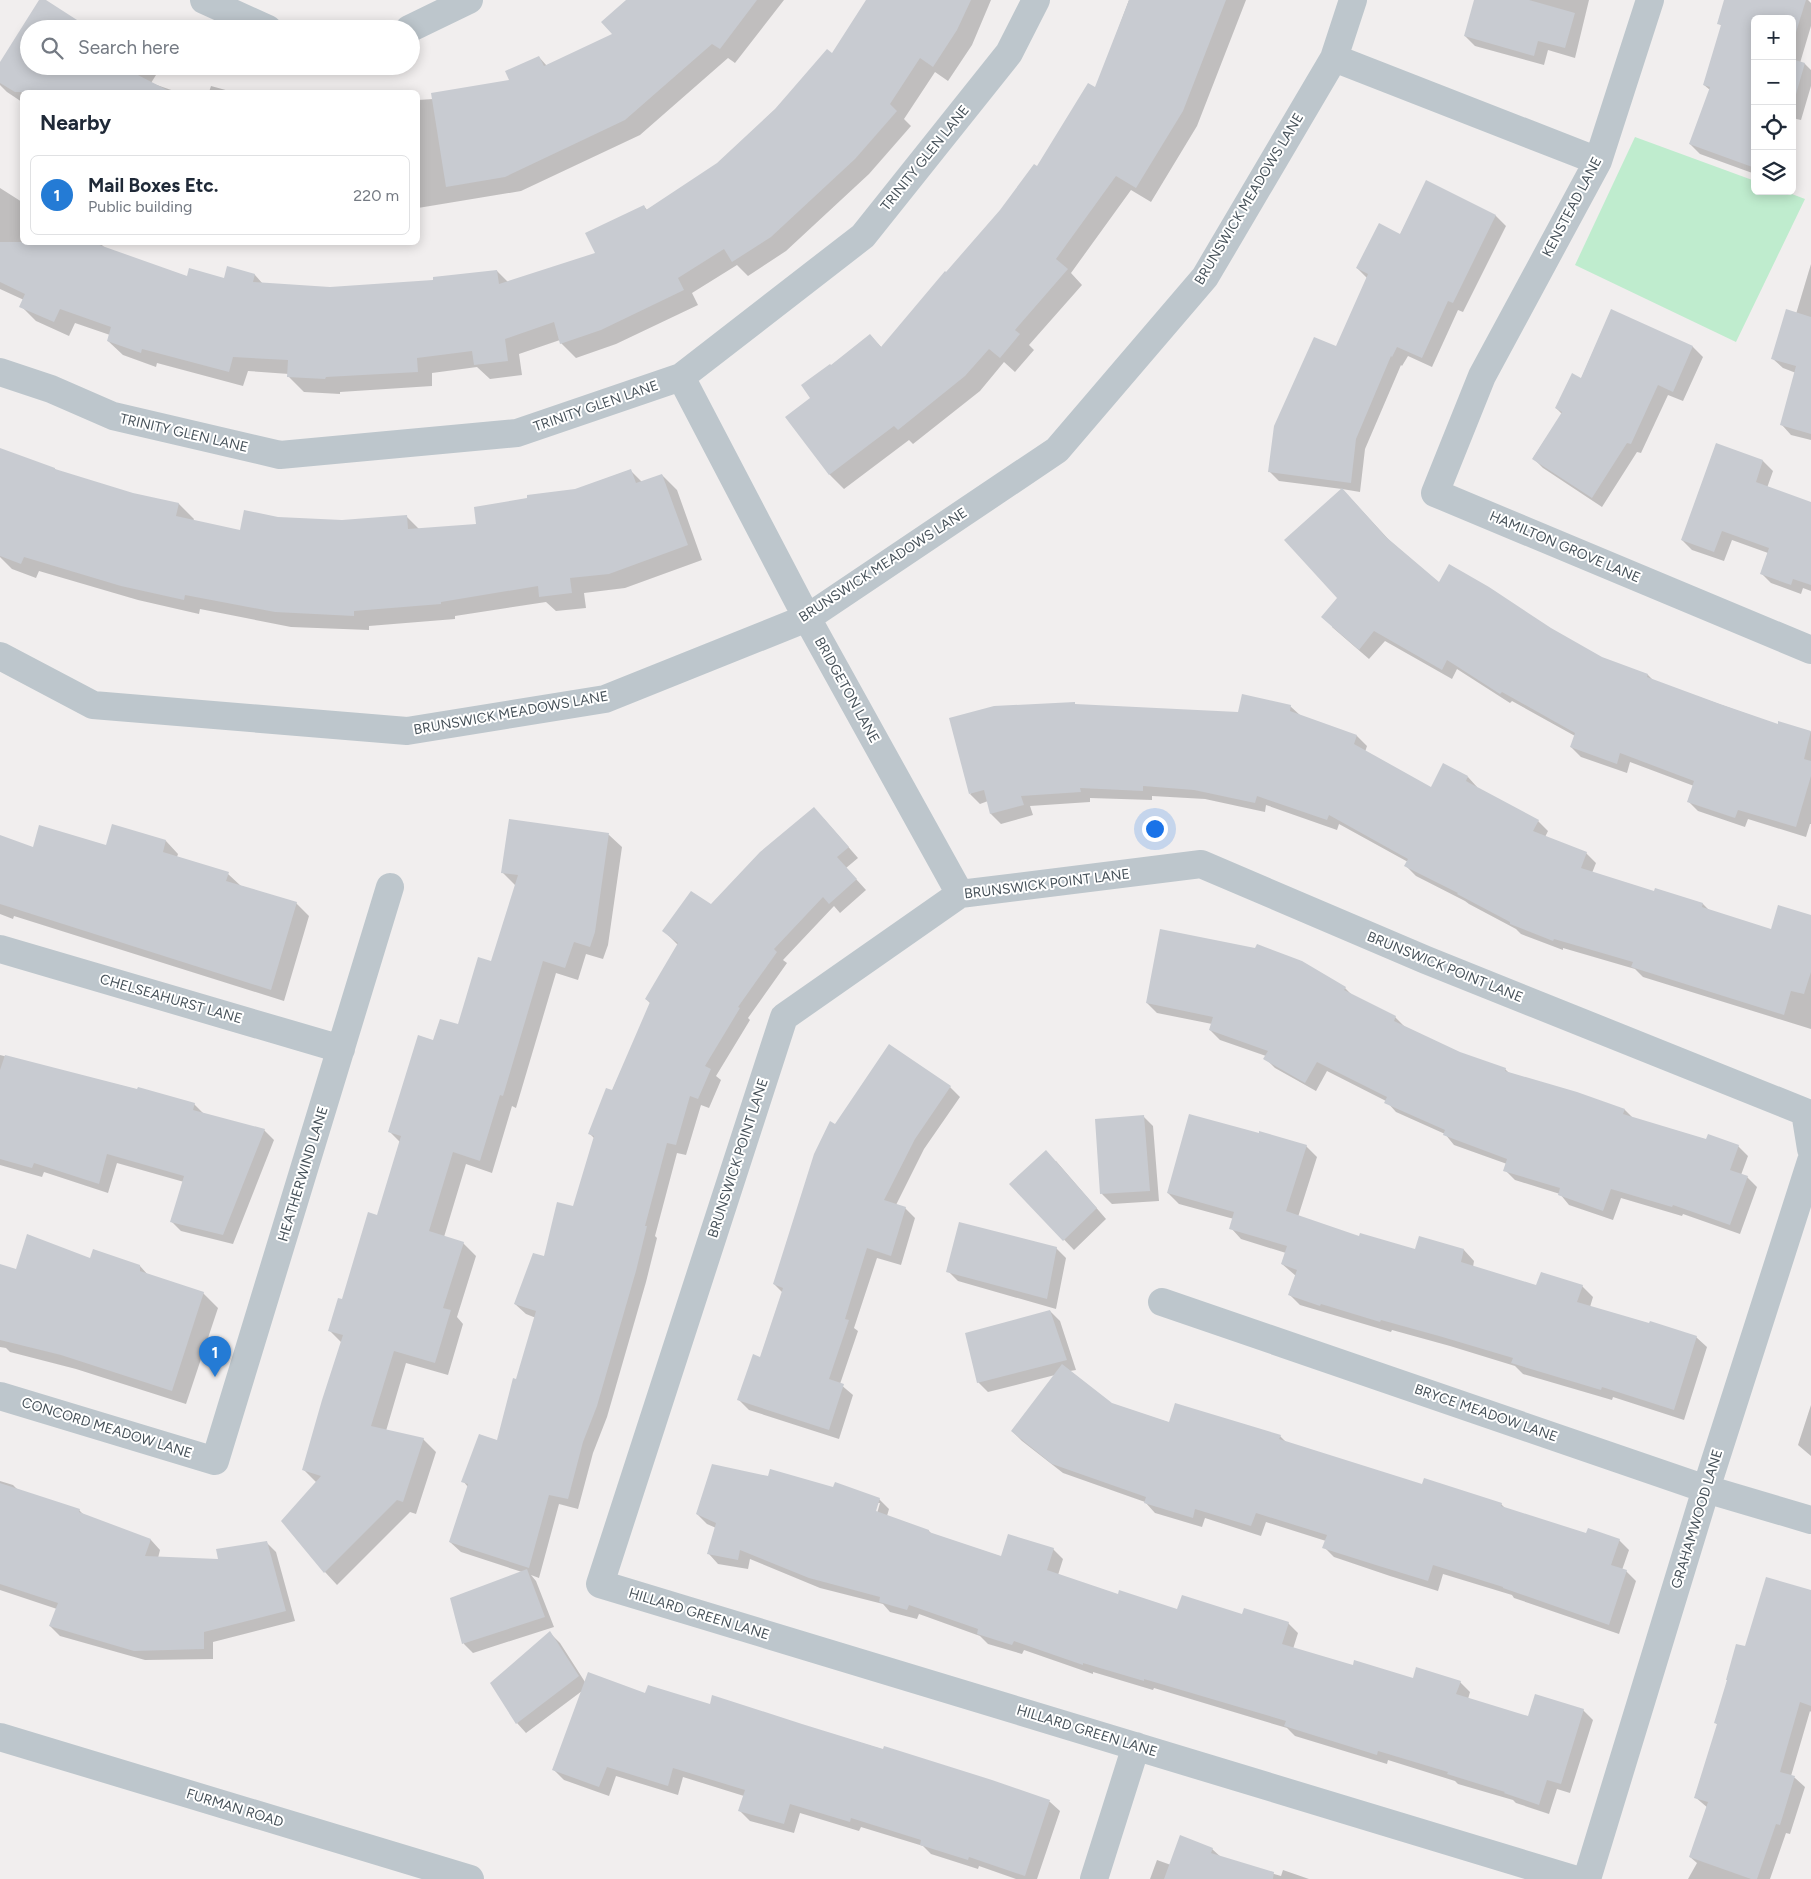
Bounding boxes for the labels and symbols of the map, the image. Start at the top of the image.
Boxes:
street label: TRINITY GLEN LANE [877,102,973,214]
street label: BRUNSWICK MEADOWS LANE [1191,110,1307,288]
street label: KENSTEAD LANE [1539,154,1605,260]
street label: TRINITY GLEN LANE [531,377,661,435]
street label: TRINITY GLEN LANE [118,410,250,456]
street label: BRUNSWICK MEADOWS LANE [796,504,970,626]
street label: HAMILTON GROVE LANE [1487,507,1643,587]
street label: BRIDGETON LANE [811,634,883,746]
street label: BRUNSWICK MEADOWS LANE [412,687,610,739]
your location [1142,816,1168,842]
street label: BRUNSWICK POINT LANE [963,865,1131,903]
street label: BRUNSWICK POINT LANE [1365,928,1525,1006]
street label: CHELSEAHURST LANE [98,971,244,1027]
street label: BRUNSWICK POINT LANE [704,1076,772,1240]
street label: HEATHERWIND LANE [274,1104,332,1244]
pin: 1 [199,1336,231,1377]
street label: BRYCE MEADOW LANE [1412,1380,1560,1446]
street label: CONCORD MEADOW LANE [20,1394,194,1462]
street label: GRAHAMWOOD LANE [1668,1447,1726,1591]
street label: HILLARD GREEN LANE [627,1584,771,1644]
street label: HILLARD GREEN LANE [1015,1701,1159,1761]
street label: FURMAN ROAD [184,1785,286,1831]

